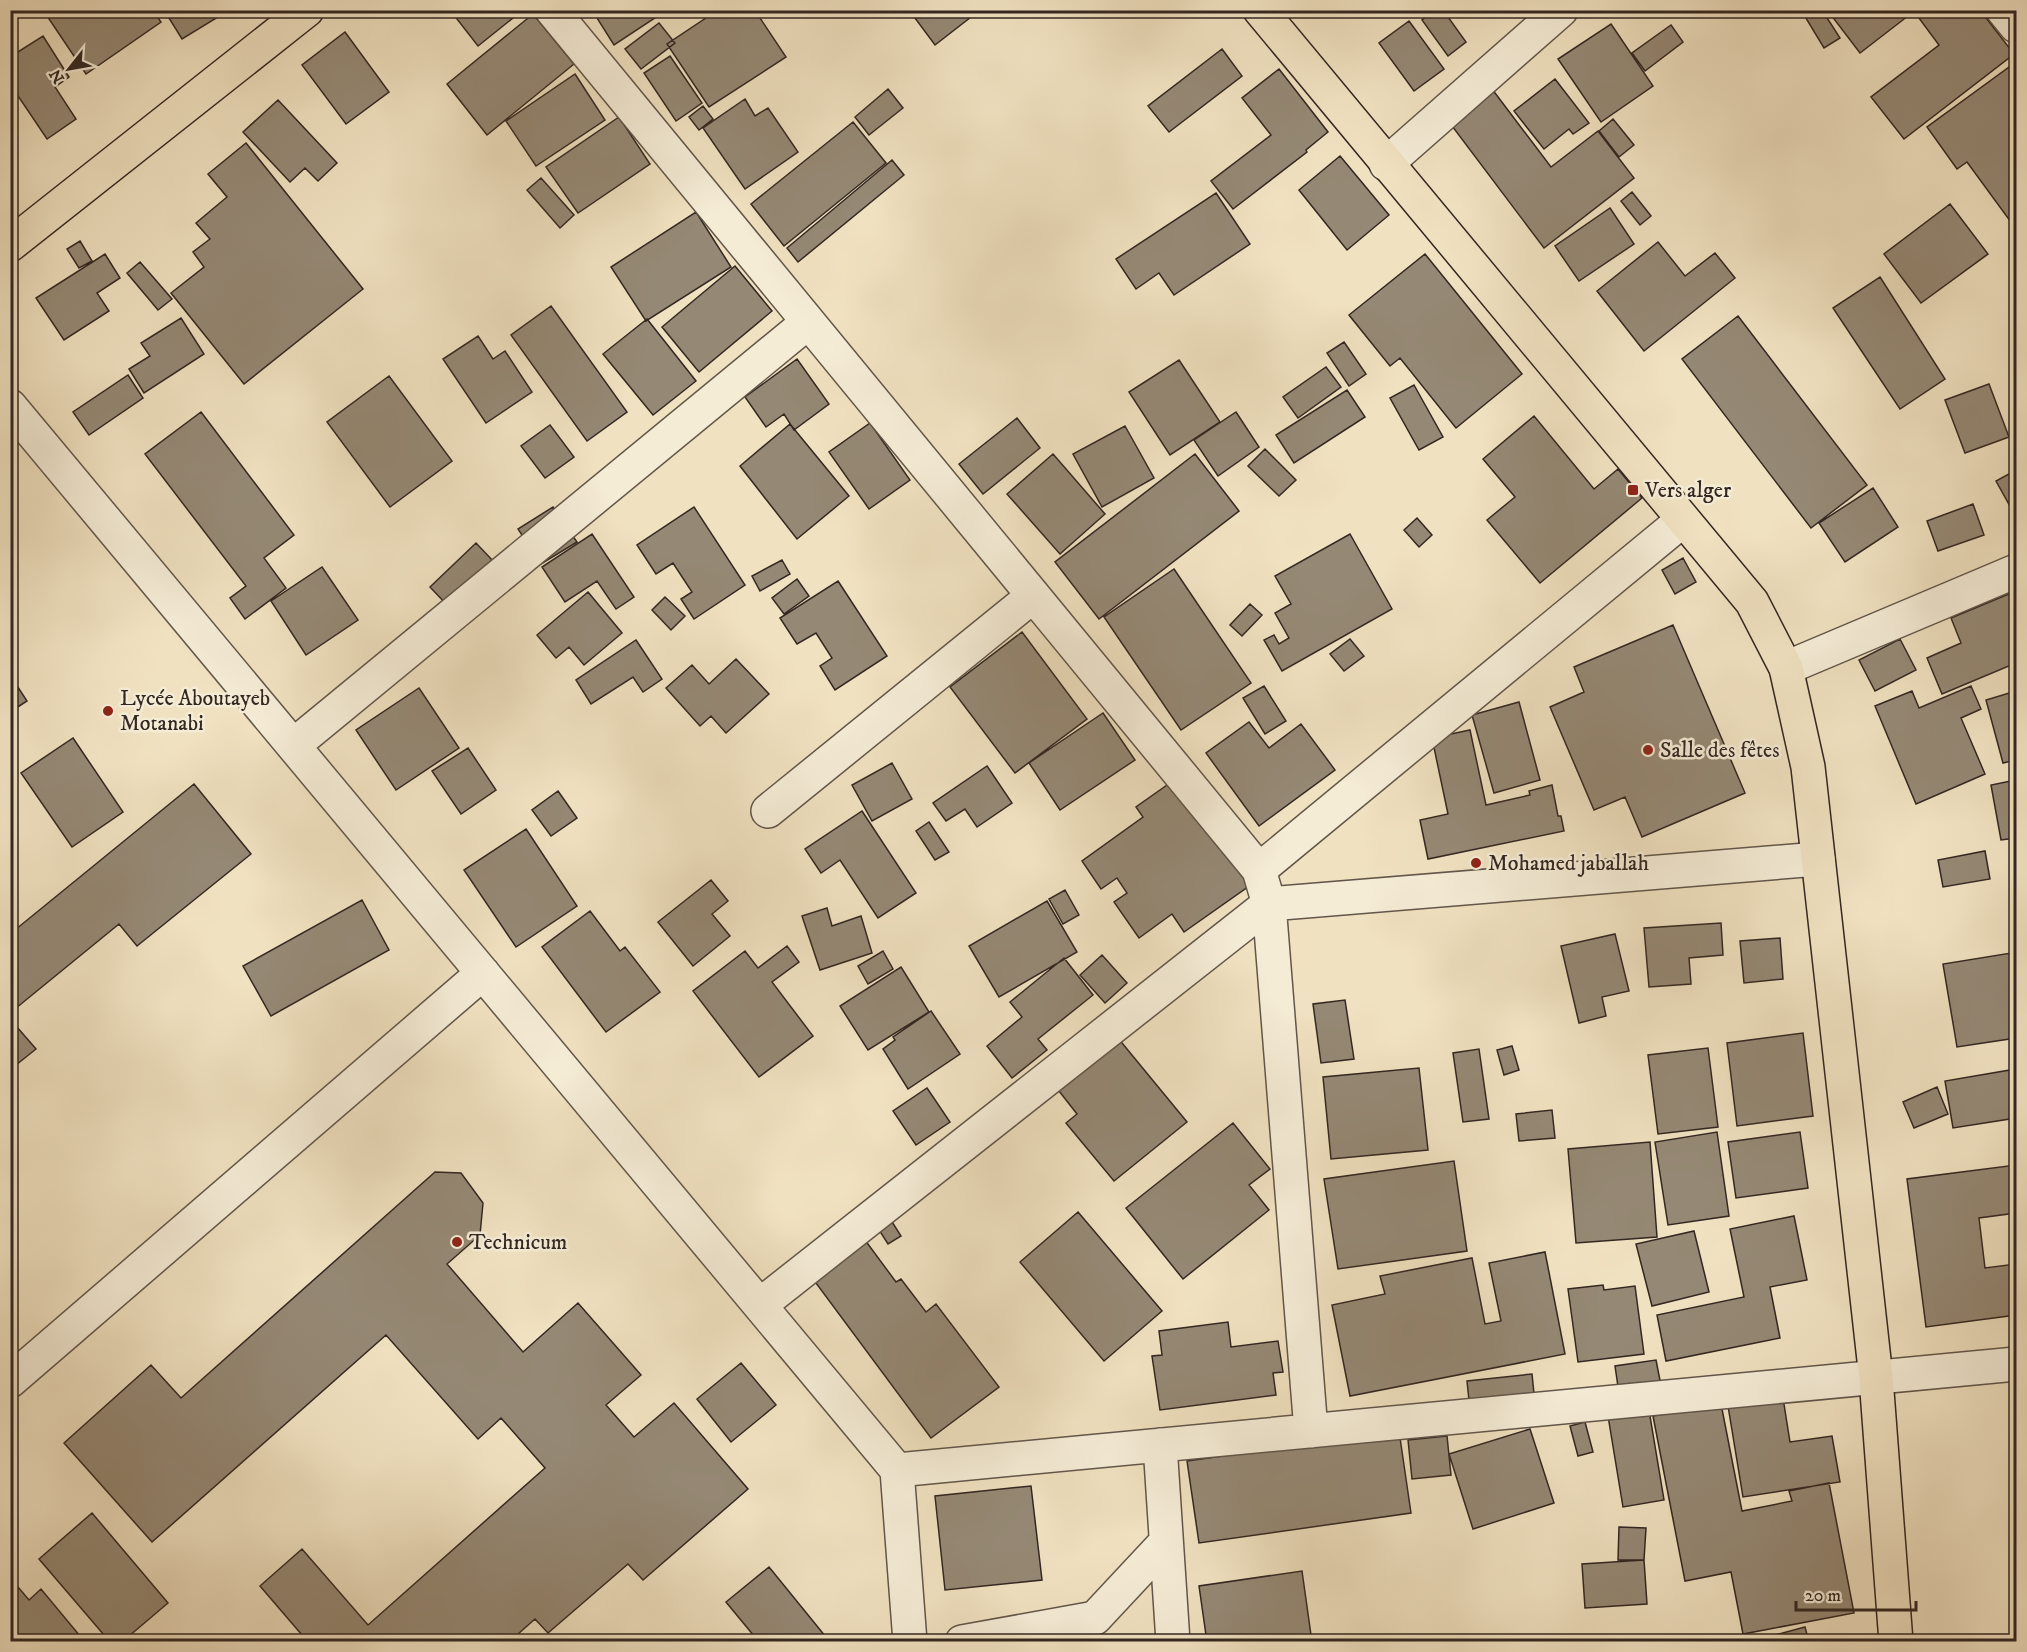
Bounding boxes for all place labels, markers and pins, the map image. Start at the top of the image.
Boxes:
place label: Vers alger [1644,477,1732,504]
marker: Vers alger [1626,483,1640,497]
place label: Lycée Aboutayeb Motanabi [120,685,270,737]
marker: Lycée Aboutayeb Motanabi [101,704,115,718]
place label: Salle des fêtes [1660,737,1780,764]
marker: Salle des fêtes [1641,743,1655,757]
place label: Mohamed jaballah [1488,850,1649,877]
marker: Mohamed jaballah [1469,856,1483,870]
place label: Technicum [469,1229,567,1256]
marker: Technicum [450,1235,464,1249]

